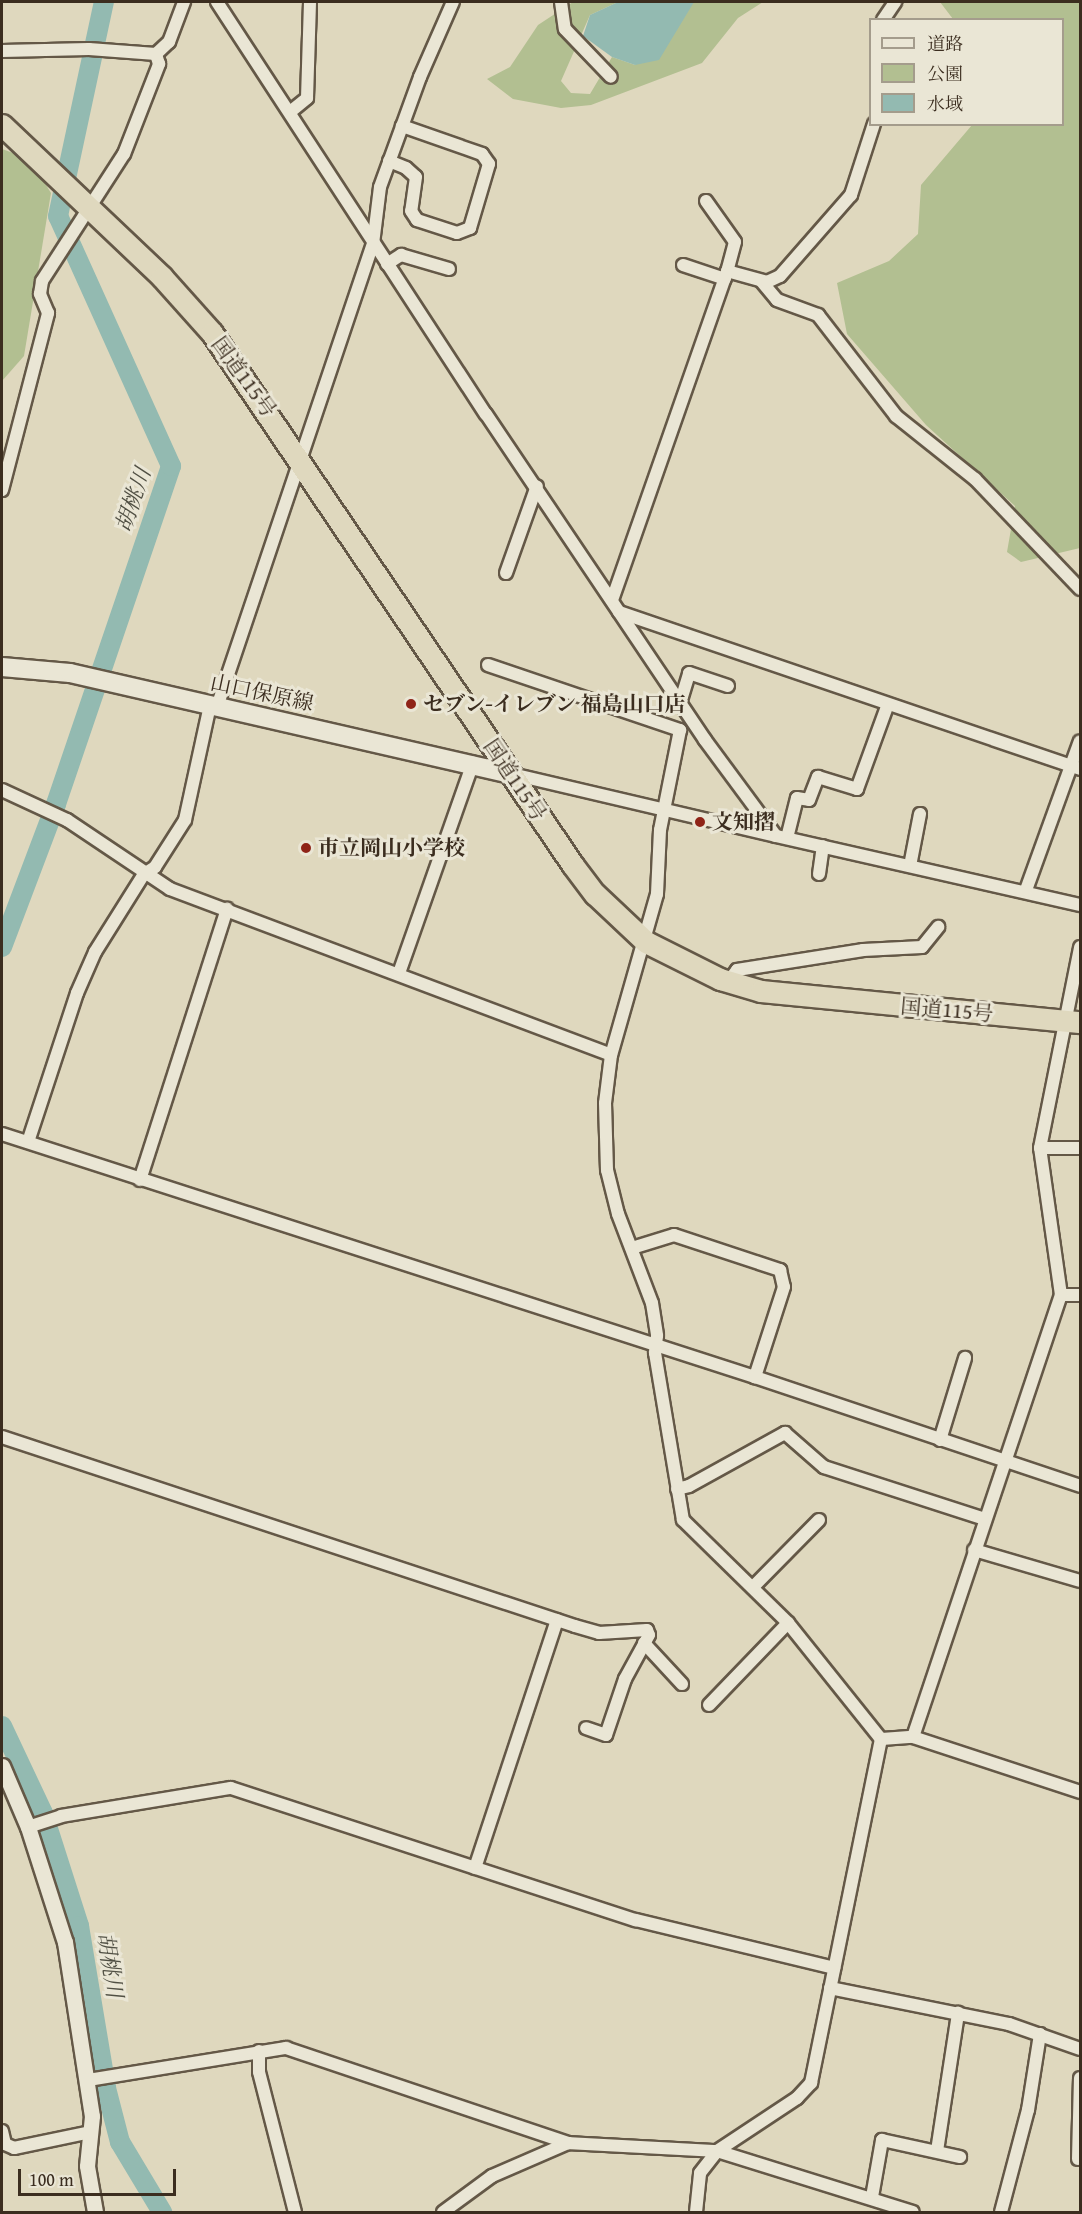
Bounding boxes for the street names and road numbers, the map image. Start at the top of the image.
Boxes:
street label: 国道115号 [206,332,282,422]
street label: 山口保原線 [208,670,316,716]
street label: 国道115号 [478,734,552,826]
street label: 国道115号 [899,993,995,1027]

